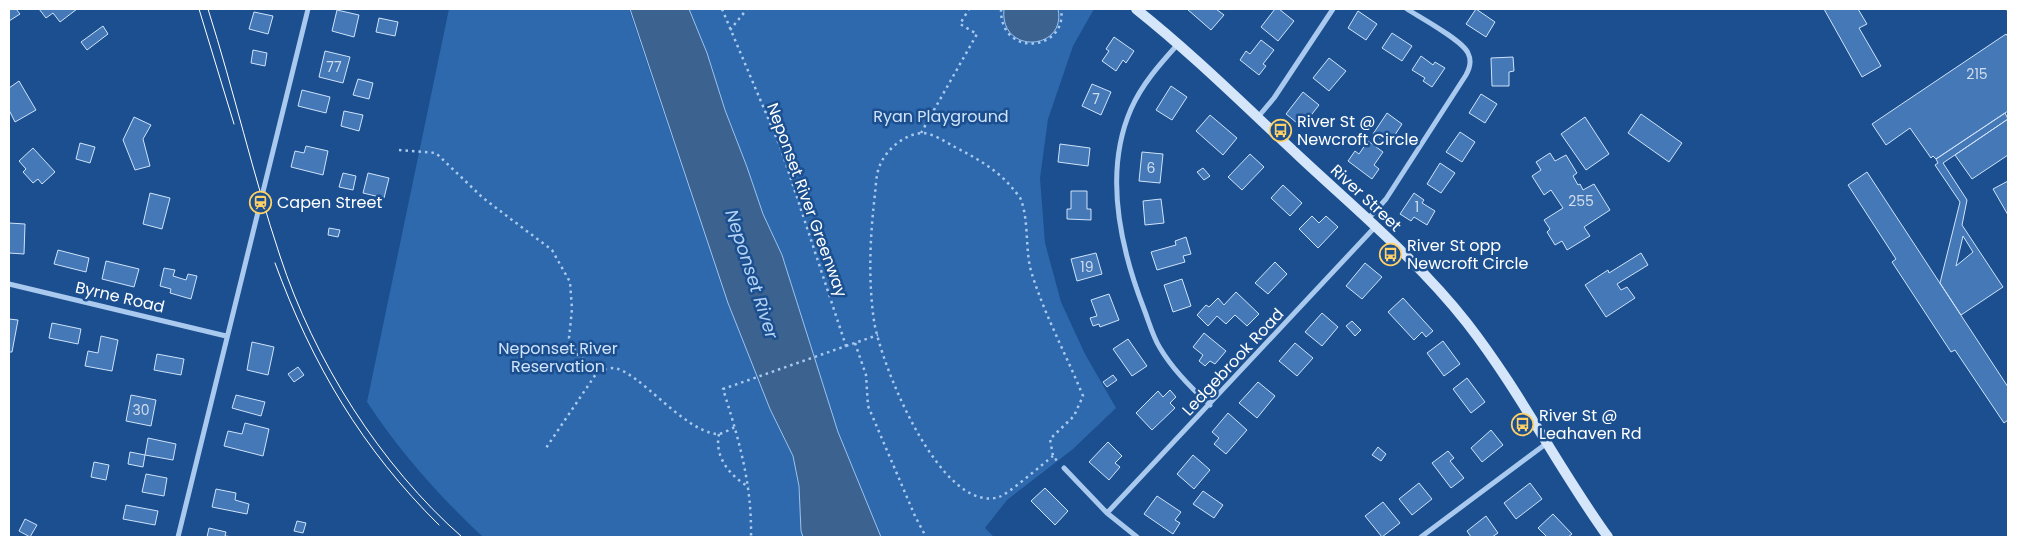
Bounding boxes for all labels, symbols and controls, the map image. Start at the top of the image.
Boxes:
house number: 77 [326,57,342,77]
house number: 215 [1966,64,1988,84]
house number: 7 [1092,89,1100,109]
street label: Neponset River Greenway [761,100,853,300]
park label: Ryan Playground [873,105,1009,128]
place label: River St @ Newcroft Circle [1297,110,1418,151]
bus stop icon: River St @ Newcroft Circle [1269,118,1293,142]
house number: 6 [1147,158,1156,178]
street label: River Street [1325,159,1407,237]
station icon: Capen Street [249,190,273,214]
place label: Capen Street [277,191,382,214]
house number: 255 [1568,191,1594,211]
house number: 1 [1415,197,1419,217]
water label: Neponset River [719,206,785,343]
place label: River St opp Newcroft Circle [1407,234,1528,275]
bus stop icon: River St opp Newcroft Circle [1379,242,1403,266]
house number: 19 [1080,257,1094,277]
street label: Byrne Road [73,276,167,318]
street label: Ledgebrook Road [1177,303,1289,421]
park label: Neponset River Reservation [498,337,618,378]
house number: 30 [132,400,150,420]
place label: River St @ Leahaven Rd [1539,404,1642,445]
bus stop icon: River St @ Leahaven Rd [1511,412,1535,436]

